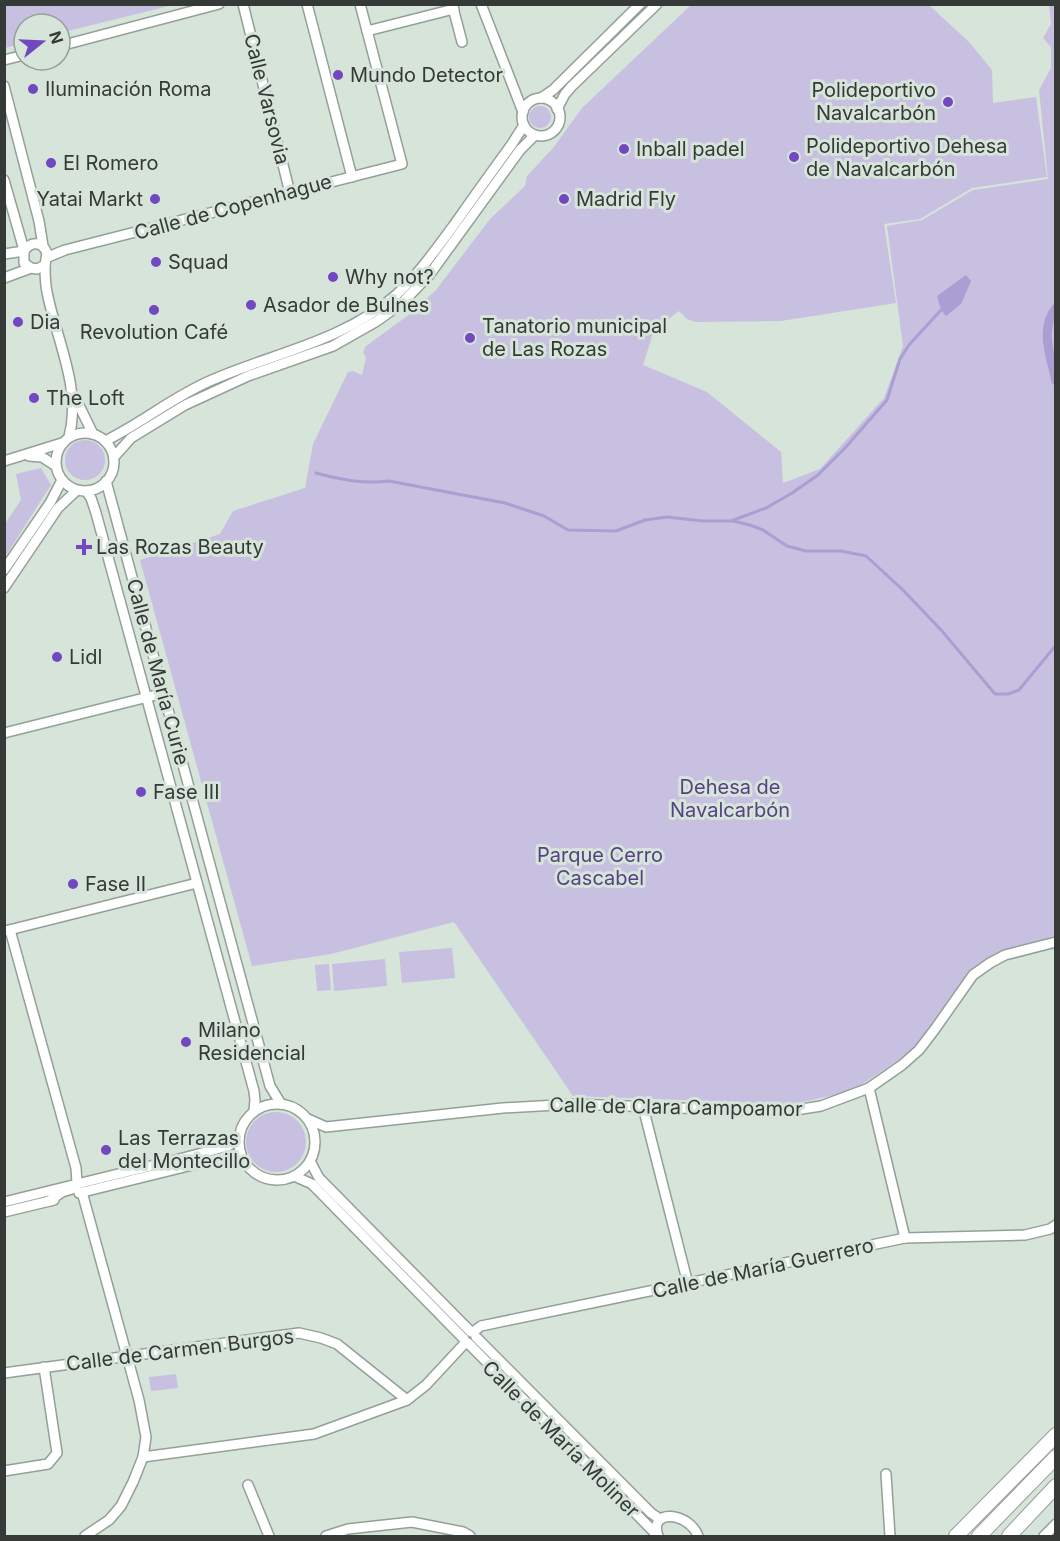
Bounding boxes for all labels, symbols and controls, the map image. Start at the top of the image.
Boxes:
north arrow [12,12,72,72]
text: N [45,28,68,46]
street label: Calle Varsovia [239,31,295,167]
place label: Mundo Detector [350,63,503,87]
marker: Mundo Detector [331,68,345,82]
place label: Iluminación Roma [45,77,211,101]
place label: Polideportivo Navalcarbón [811,78,936,125]
marker: Iluminación Roma [26,82,40,96]
marker: Polideportivo Navalcarbón [941,95,955,109]
place label: Polideportivo Dehesa de Navalcarbón [806,134,1008,181]
place label: Inball padel [636,137,745,161]
marker: Inball padel [617,142,631,156]
marker: Polideportivo Dehesa de Navalcarbón [787,150,801,164]
place label: El Romero [63,151,158,175]
marker: El Romero [44,156,58,170]
street label: Calle de Copenhague [132,169,334,245]
place label: Yatai Markt [37,187,143,211]
place label: Madrid Fly [576,187,676,211]
marker: Yatai Markt [148,192,162,206]
marker: Madrid Fly [557,192,571,206]
place label: Squad [168,250,228,274]
marker: Squad [149,255,163,269]
place label: Why not? [345,265,434,289]
marker: Why not? [326,270,340,284]
place label: Asador de Bulnes [263,293,429,317]
marker: Asador de Bulnes [244,298,258,312]
marker: Revolution Café [147,303,161,317]
place label: Dia [30,310,61,334]
place label: Tanatorio municipal de Las Rozas [482,314,667,361]
marker: Dia [11,315,25,329]
place label: Revolution Café [80,320,228,344]
marker: Tanatorio municipal de Las Rozas [463,331,477,345]
place label: The Loft [46,386,125,410]
marker: The Loft [27,391,41,405]
place label: Las Rozas Beauty [96,535,264,559]
marker: Las Rozas Beauty [77,540,91,554]
street label: Calle de María Curie [122,576,194,768]
place label: Lidl [69,645,102,669]
marker: Lidl [50,650,64,664]
park label: Dehesa de Navalcarbón [670,775,790,822]
place label: Fase III [153,780,220,804]
marker: Fase III [134,785,148,799]
park label: Parque Cerro Cascabel [537,843,663,890]
place label: Fase II [85,872,146,896]
marker: Fase II [66,877,80,891]
place label: Milano Residencial [198,1018,306,1065]
marker: Milano Residencial [179,1035,193,1049]
street label: Calle de Clara Campoamor [549,1093,803,1121]
place label: Las Terrazas del Montecillo [118,1126,250,1173]
marker: Las Terrazas del Montecillo [99,1143,113,1157]
street label: Calle de María Guerrero [650,1233,876,1303]
street label: Calle de Carmen Burgos [65,1324,295,1376]
street label: Calle de María Moliner [478,1356,645,1523]

